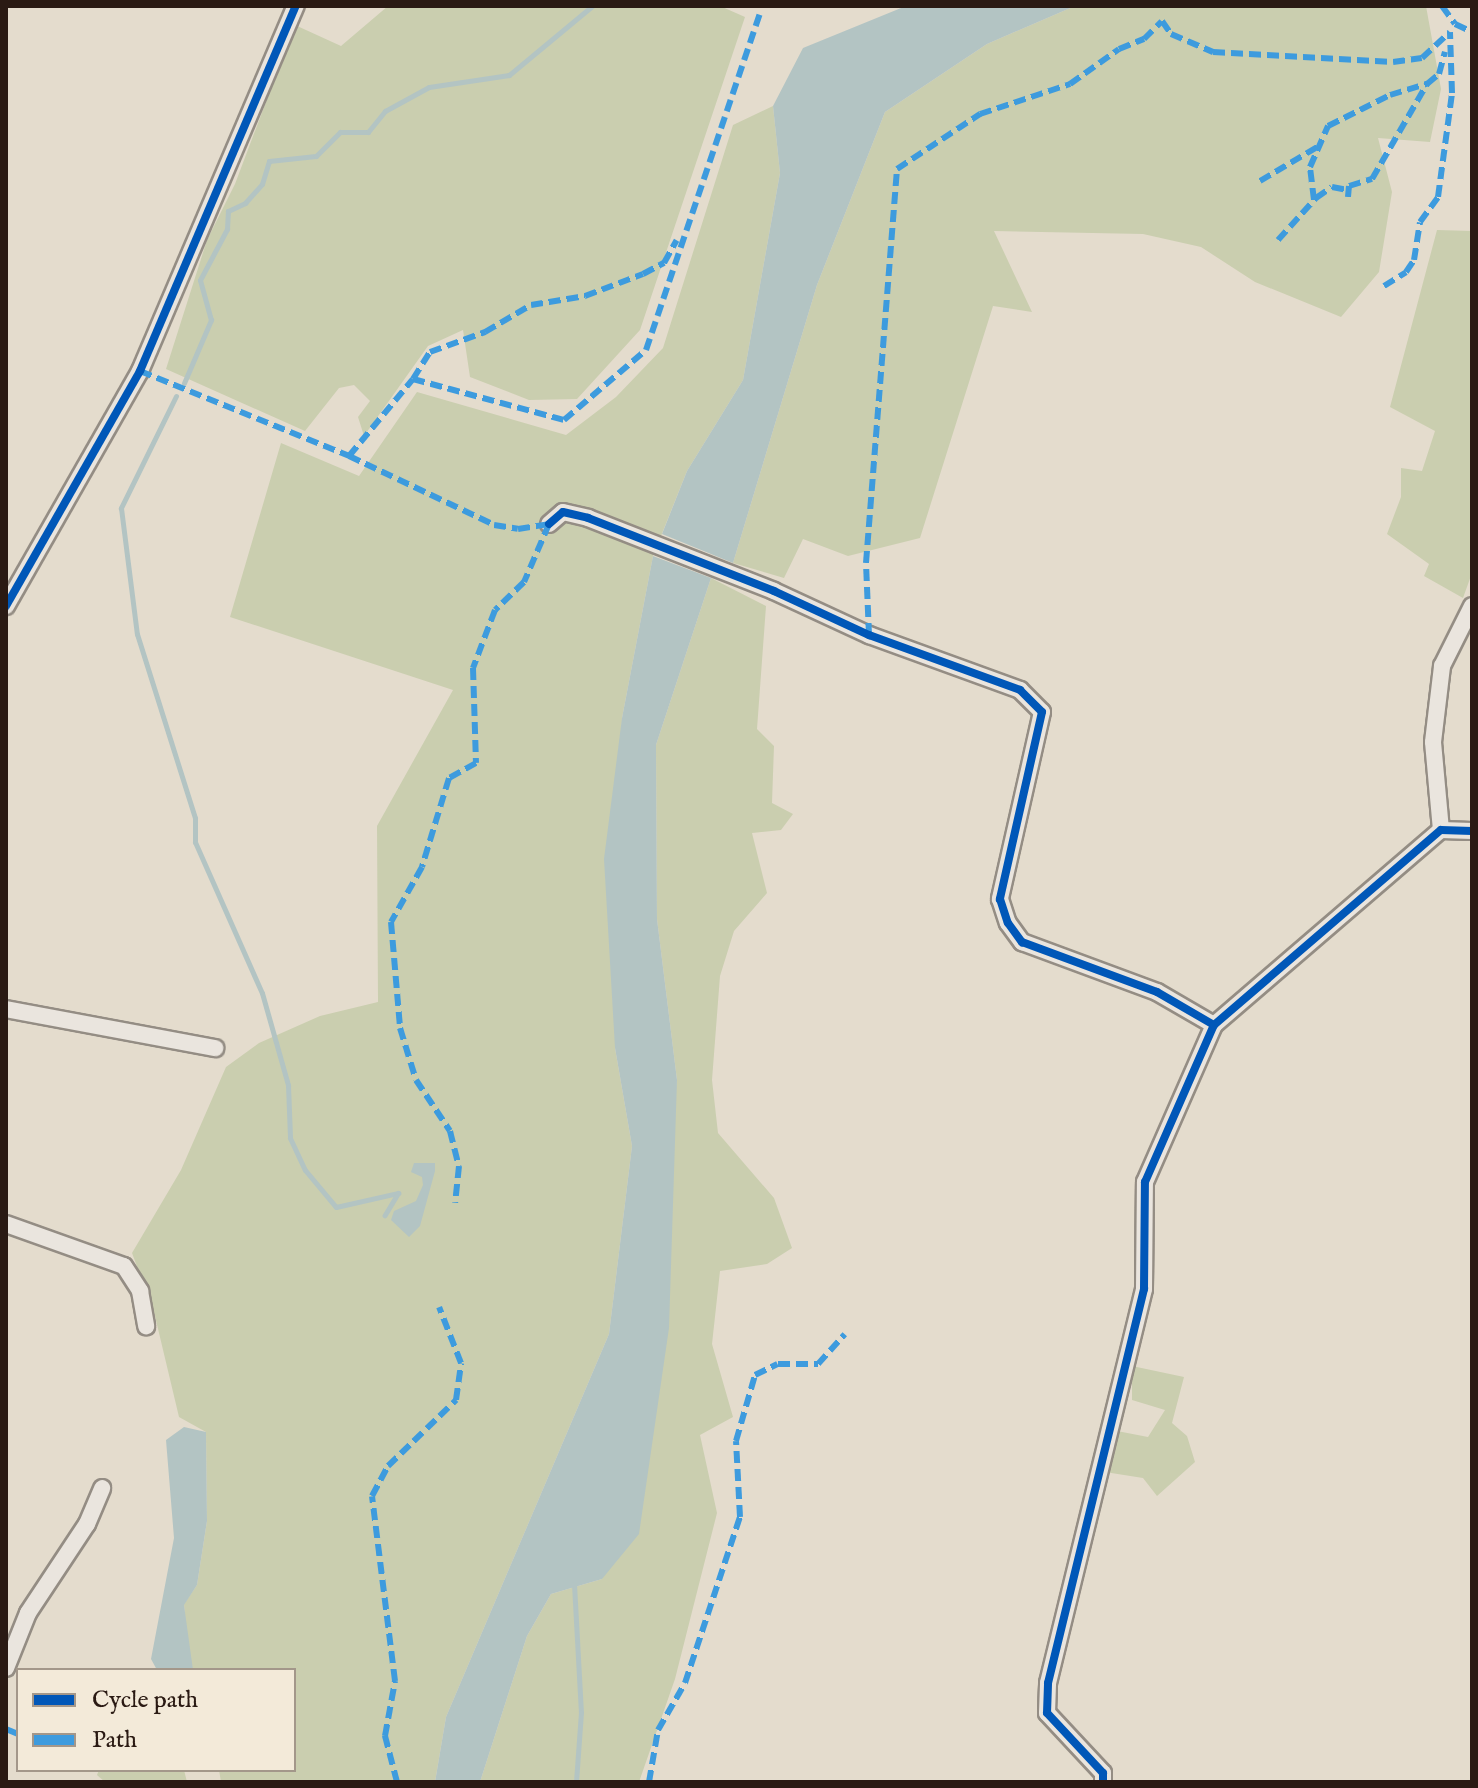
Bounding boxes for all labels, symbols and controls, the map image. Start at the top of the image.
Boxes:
legend [16,1668,296,1772]
text: Cycle path [92,1685,198,1716]
text: Path [92,1725,137,1756]

